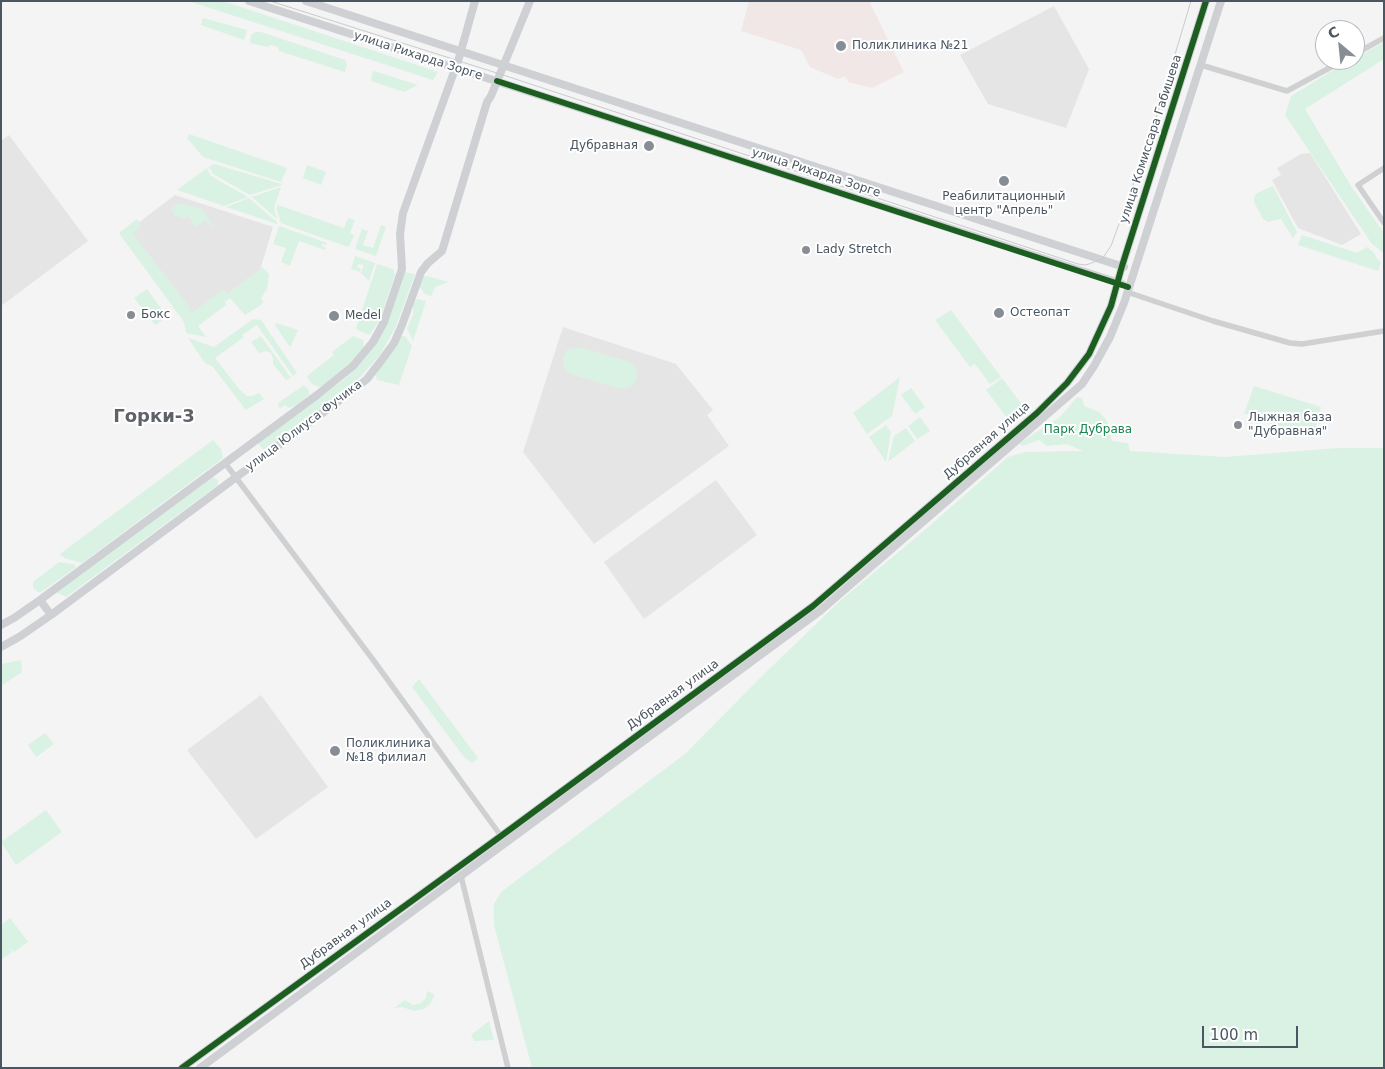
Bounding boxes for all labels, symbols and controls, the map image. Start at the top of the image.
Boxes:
north arrow [1315,20,1365,70]
text: С [1325,23,1342,42]
street label: улица Рихарда Зорге [352,28,484,84]
marker: Поликлиника №21 [834,39,848,53]
place label: Поликлиника №21 [852,39,968,53]
street label: улица Комиссара Габишева [1117,53,1185,225]
place label: Дубравная [570,139,638,153]
marker: Дубравная [642,139,656,153]
street label: улица Рихарда Зорге [750,145,882,201]
marker: Реабилитационный центр "Апрель" [997,174,1011,188]
place label: Реабилитационный центр "Апрель" [942,190,1066,218]
place label: Lady Stretch [816,243,892,257]
marker: Lady Stretch [800,244,812,256]
marker: Остеопат [992,306,1006,320]
place label: Остеопат [1010,306,1070,320]
place label: Бокс [141,308,170,322]
marker: Бокс [125,309,137,321]
marker: Medel [327,309,341,323]
place label: Medel [345,309,381,323]
street label: улица Юлиуса Фучика [243,377,365,475]
street label: Дубравная улица [941,399,1033,483]
district label: Горки-3 [113,406,195,428]
place label: Лыжная база "Дубравная" [1248,411,1332,439]
marker: Лыжная база "Дубравная" [1232,419,1244,431]
park label: Парк Дубрава [1044,423,1132,437]
street label: Дубравная улица [624,657,722,733]
place label: Поликлиника №18 филиал [346,737,431,765]
marker: Поликлиника №18 филиал [328,744,342,758]
street label: Дубравная улица [297,896,395,972]
scale bar [1205,1016,1301,1048]
text: 100 m [1210,1026,1258,1044]

